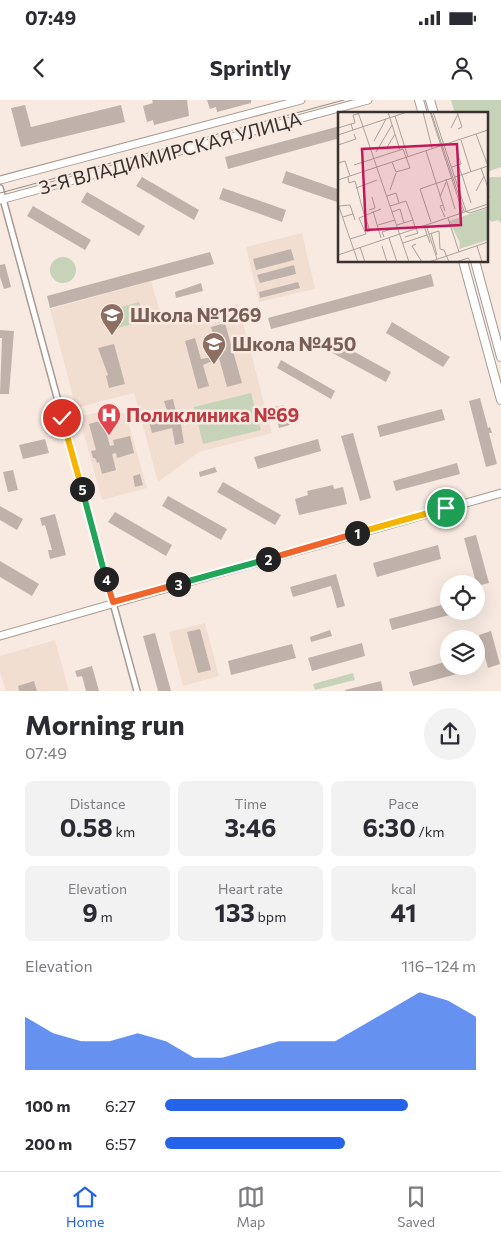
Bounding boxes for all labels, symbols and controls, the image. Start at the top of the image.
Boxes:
text: 07:49 [25,6,76,29]
icon: back [25,54,53,82]
text: Sprintly [210,54,291,81]
icon: person [448,54,476,82]
street label: 3-Я ВЛАДИМИРСКАЯ УЛИЦА [36,106,304,199]
inset map [338,112,488,262]
school or university icon: Школа №1269 [99,302,125,336]
place label: Школа №1269 [130,303,262,326]
school or university icon: Школа №450 [201,331,227,365]
place label: Школа №450 [232,332,356,355]
pin [41,397,83,439]
hospital icon: Поликлиника №69 [96,402,122,436]
place label: Поликлиника №69 [126,403,299,426]
icon: check [48,404,76,432]
pin: 5 [70,476,94,502]
text: 5 [78,481,87,498]
pin [425,487,467,529]
icon: arrive [432,494,460,522]
pin: 1 [344,520,370,546]
text: 1 [354,525,361,542]
pin: 2 [256,546,280,572]
text: 2 [265,551,272,568]
pin: 4 [94,566,118,592]
text: 4 [102,571,111,588]
pin: 3 [166,572,190,596]
map controls [440,575,485,675]
button: locate [440,575,485,620]
text: 3 [174,576,183,593]
button: layers [440,630,485,675]
text: Morning run [25,707,185,741]
button: share [424,708,476,760]
text: 07:49 [25,743,67,762]
text: Distance [70,795,125,812]
text: Time [234,795,267,812]
text: Pace [388,795,419,812]
text: 0.58 [60,812,113,842]
text: 3:46 [225,812,276,842]
text: 6:30 [363,812,416,842]
text: km [113,823,135,840]
text: /km [416,823,444,840]
text: Elevation [68,880,127,897]
text: Heart rate [218,880,283,897]
text: kcal [391,880,416,897]
text: 9 [82,897,98,927]
text: 133 [215,897,255,927]
text: 41 [391,897,416,927]
text: m [98,908,113,925]
text: bpm [255,908,286,925]
text: Elevation [25,956,93,975]
text: 116–124 m [401,956,476,975]
text: 100 m [25,1096,71,1115]
text: 6:27 [105,1096,136,1115]
text: 200 m [25,1134,72,1153]
text: 6:57 [105,1134,136,1153]
tab: Home [66,1183,104,1230]
tab: Map [236,1183,265,1230]
tab: Saved [397,1183,435,1230]

